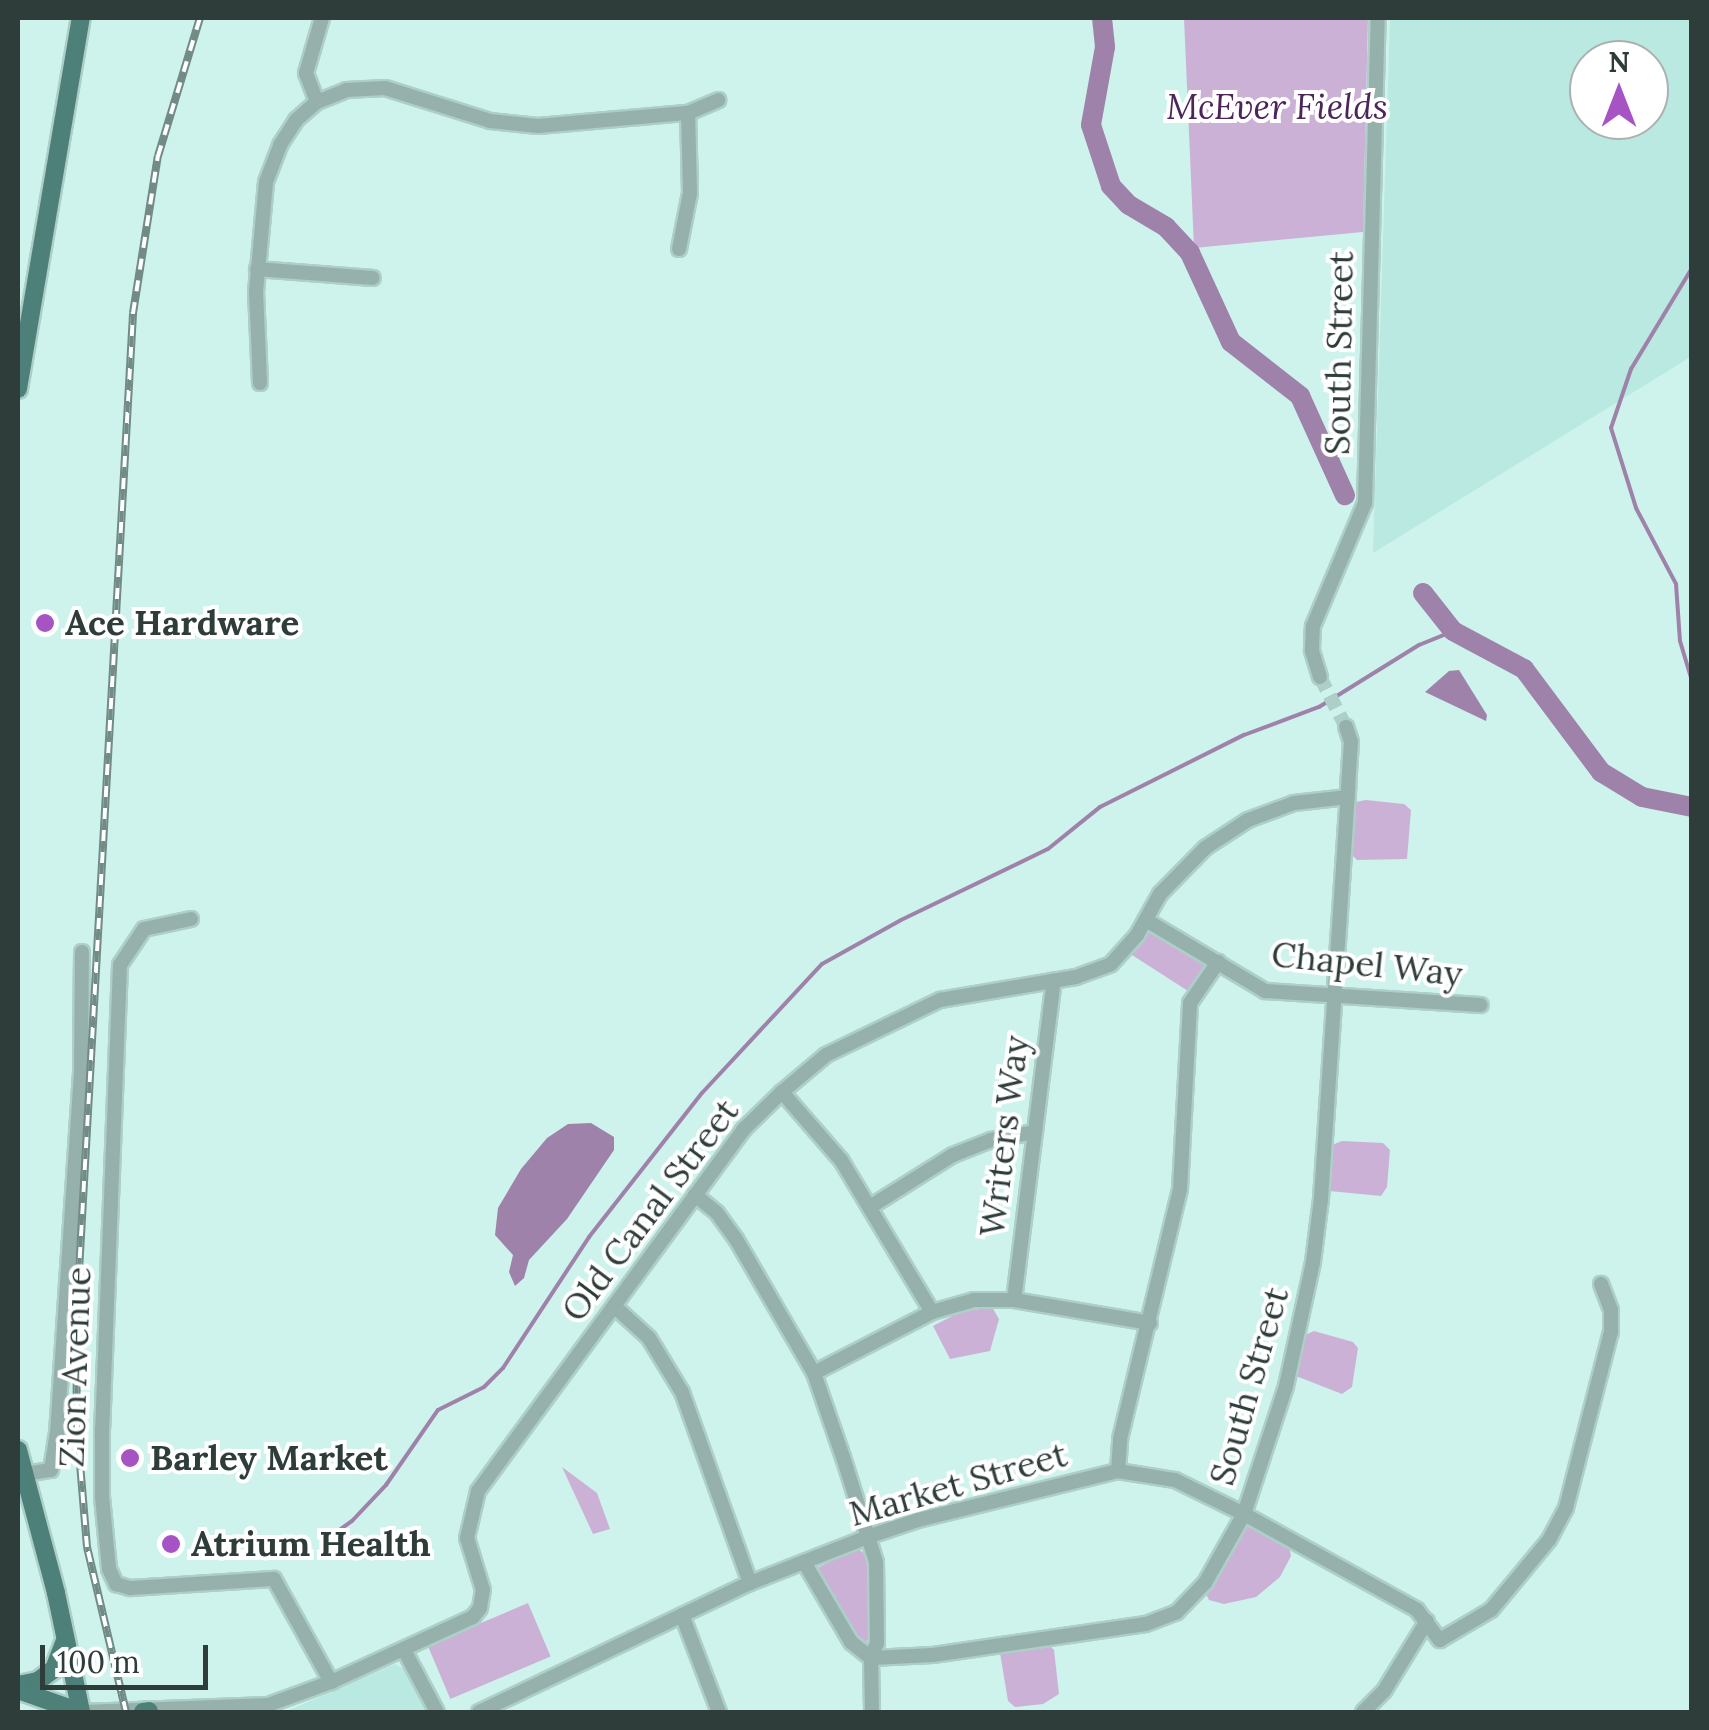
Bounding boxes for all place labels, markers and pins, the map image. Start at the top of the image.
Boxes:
place label: Ace Hardware [65,602,299,644]
marker: Ace Hardware [34,612,56,634]
place label: Barley Market [150,1437,388,1479]
marker: Barley Market [119,1447,141,1469]
place label: Atrium Health [191,1523,431,1565]
marker: Atrium Health [160,1533,182,1555]

